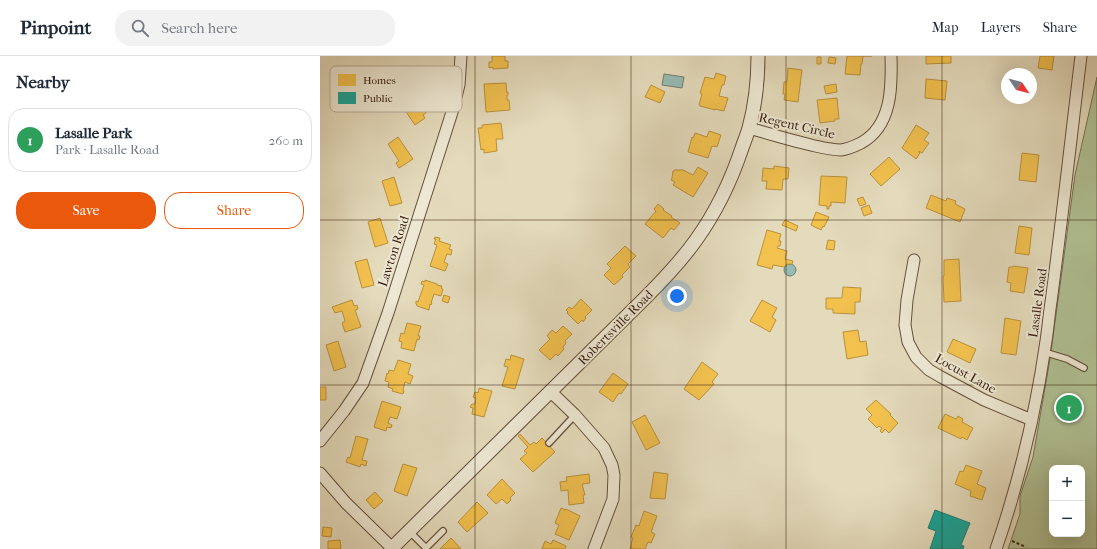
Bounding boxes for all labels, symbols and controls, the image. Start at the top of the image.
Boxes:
search box [115,10,395,46]
text: Pinpoint [20,17,91,39]
icon: search [129,17,151,39]
text: Search here [161,19,237,37]
text: Map [932,19,959,36]
text: Layers [981,19,1021,36]
text: Share [1043,19,1077,36]
legend [330,66,462,112]
north arrow [1001,68,1037,104]
text: Nearby [16,72,70,92]
text: Homes [363,74,396,87]
text: Public [363,92,393,105]
street label: Regent Circle [757,109,837,142]
text: Lasalle Park [55,124,132,142]
text: 1 [28,133,32,148]
text: 260 m [269,133,303,148]
text: Park · Lasalle Road [55,142,159,157]
button: Save [16,192,156,229]
button: Share [164,192,304,229]
street label: Lawton Road [375,213,412,289]
street label: Lasalle Road [1025,266,1050,339]
street label: Robertsville Road [575,286,657,368]
your location [667,286,687,306]
street label: Locust Lane [933,350,999,397]
pin: 1 [1056,393,1082,423]
map controls [1049,465,1085,537]
button: + [1049,465,1085,501]
button: − [1049,501,1085,537]

